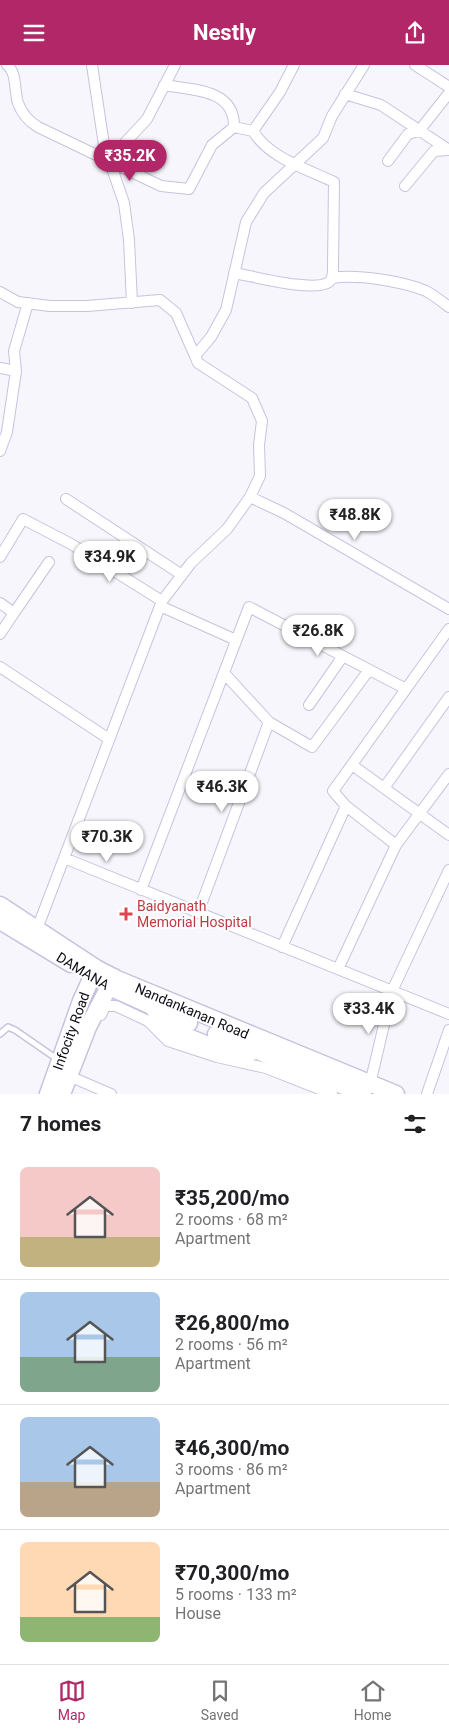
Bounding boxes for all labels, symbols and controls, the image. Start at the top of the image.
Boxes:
icon: menu [20,19,48,47]
icon: share [401,19,429,47]
text: Nestly [193,20,256,45]
pin: ₹35.2K [89,139,171,182]
text: ₹35.2K [105,146,155,165]
pin: ₹48.8K [314,499,396,541]
text: ₹48.8K [330,505,380,524]
pin: ₹34.9K [69,541,151,583]
text: ₹34.9K [85,547,135,566]
pin: ₹26.8K [277,615,359,657]
text: ₹26.8K [293,621,343,640]
pin: ₹46.3K [181,771,263,813]
text: ₹46.3K [197,777,247,796]
pin: ₹70.3K [66,821,148,863]
text: ₹70.3K [82,827,132,846]
place label: Baidyanath Memorial Hospital [137,898,252,930]
marker: Baidyanath Memorial Hospital [119,907,133,921]
street label: DAMANA [54,949,112,993]
street label: Nandankanan Road [133,980,251,1042]
street label: Infocity Road [49,990,93,1072]
pin: ₹33.4K [328,993,410,1035]
text: ₹33.4K [344,999,394,1018]
icon: filters [401,1110,429,1138]
text: 7 homes [20,1112,101,1136]
text: ₹35,200/mo [175,1186,289,1210]
icon: home [60,1187,120,1247]
text: 2 rooms · 68 m² [175,1210,288,1229]
text: Apartment [175,1229,251,1248]
text: ₹26,800/mo [175,1311,289,1335]
icon: home [60,1312,120,1372]
text: 2 rooms · 56 m² [175,1335,288,1354]
text: Apartment [175,1354,251,1373]
text: ₹46,300/mo [175,1436,289,1460]
icon: home [60,1437,120,1497]
text: 3 rooms · 86 m² [175,1460,288,1479]
text: Apartment [175,1479,251,1498]
text: ₹70,300/mo [175,1561,289,1585]
icon: home [60,1562,120,1622]
text: 5 rooms · 133 m² [175,1585,297,1604]
text: House [175,1604,221,1623]
tab: Map [58,1677,86,1723]
tab: Saved [201,1677,239,1723]
tab: Home [354,1677,391,1723]

